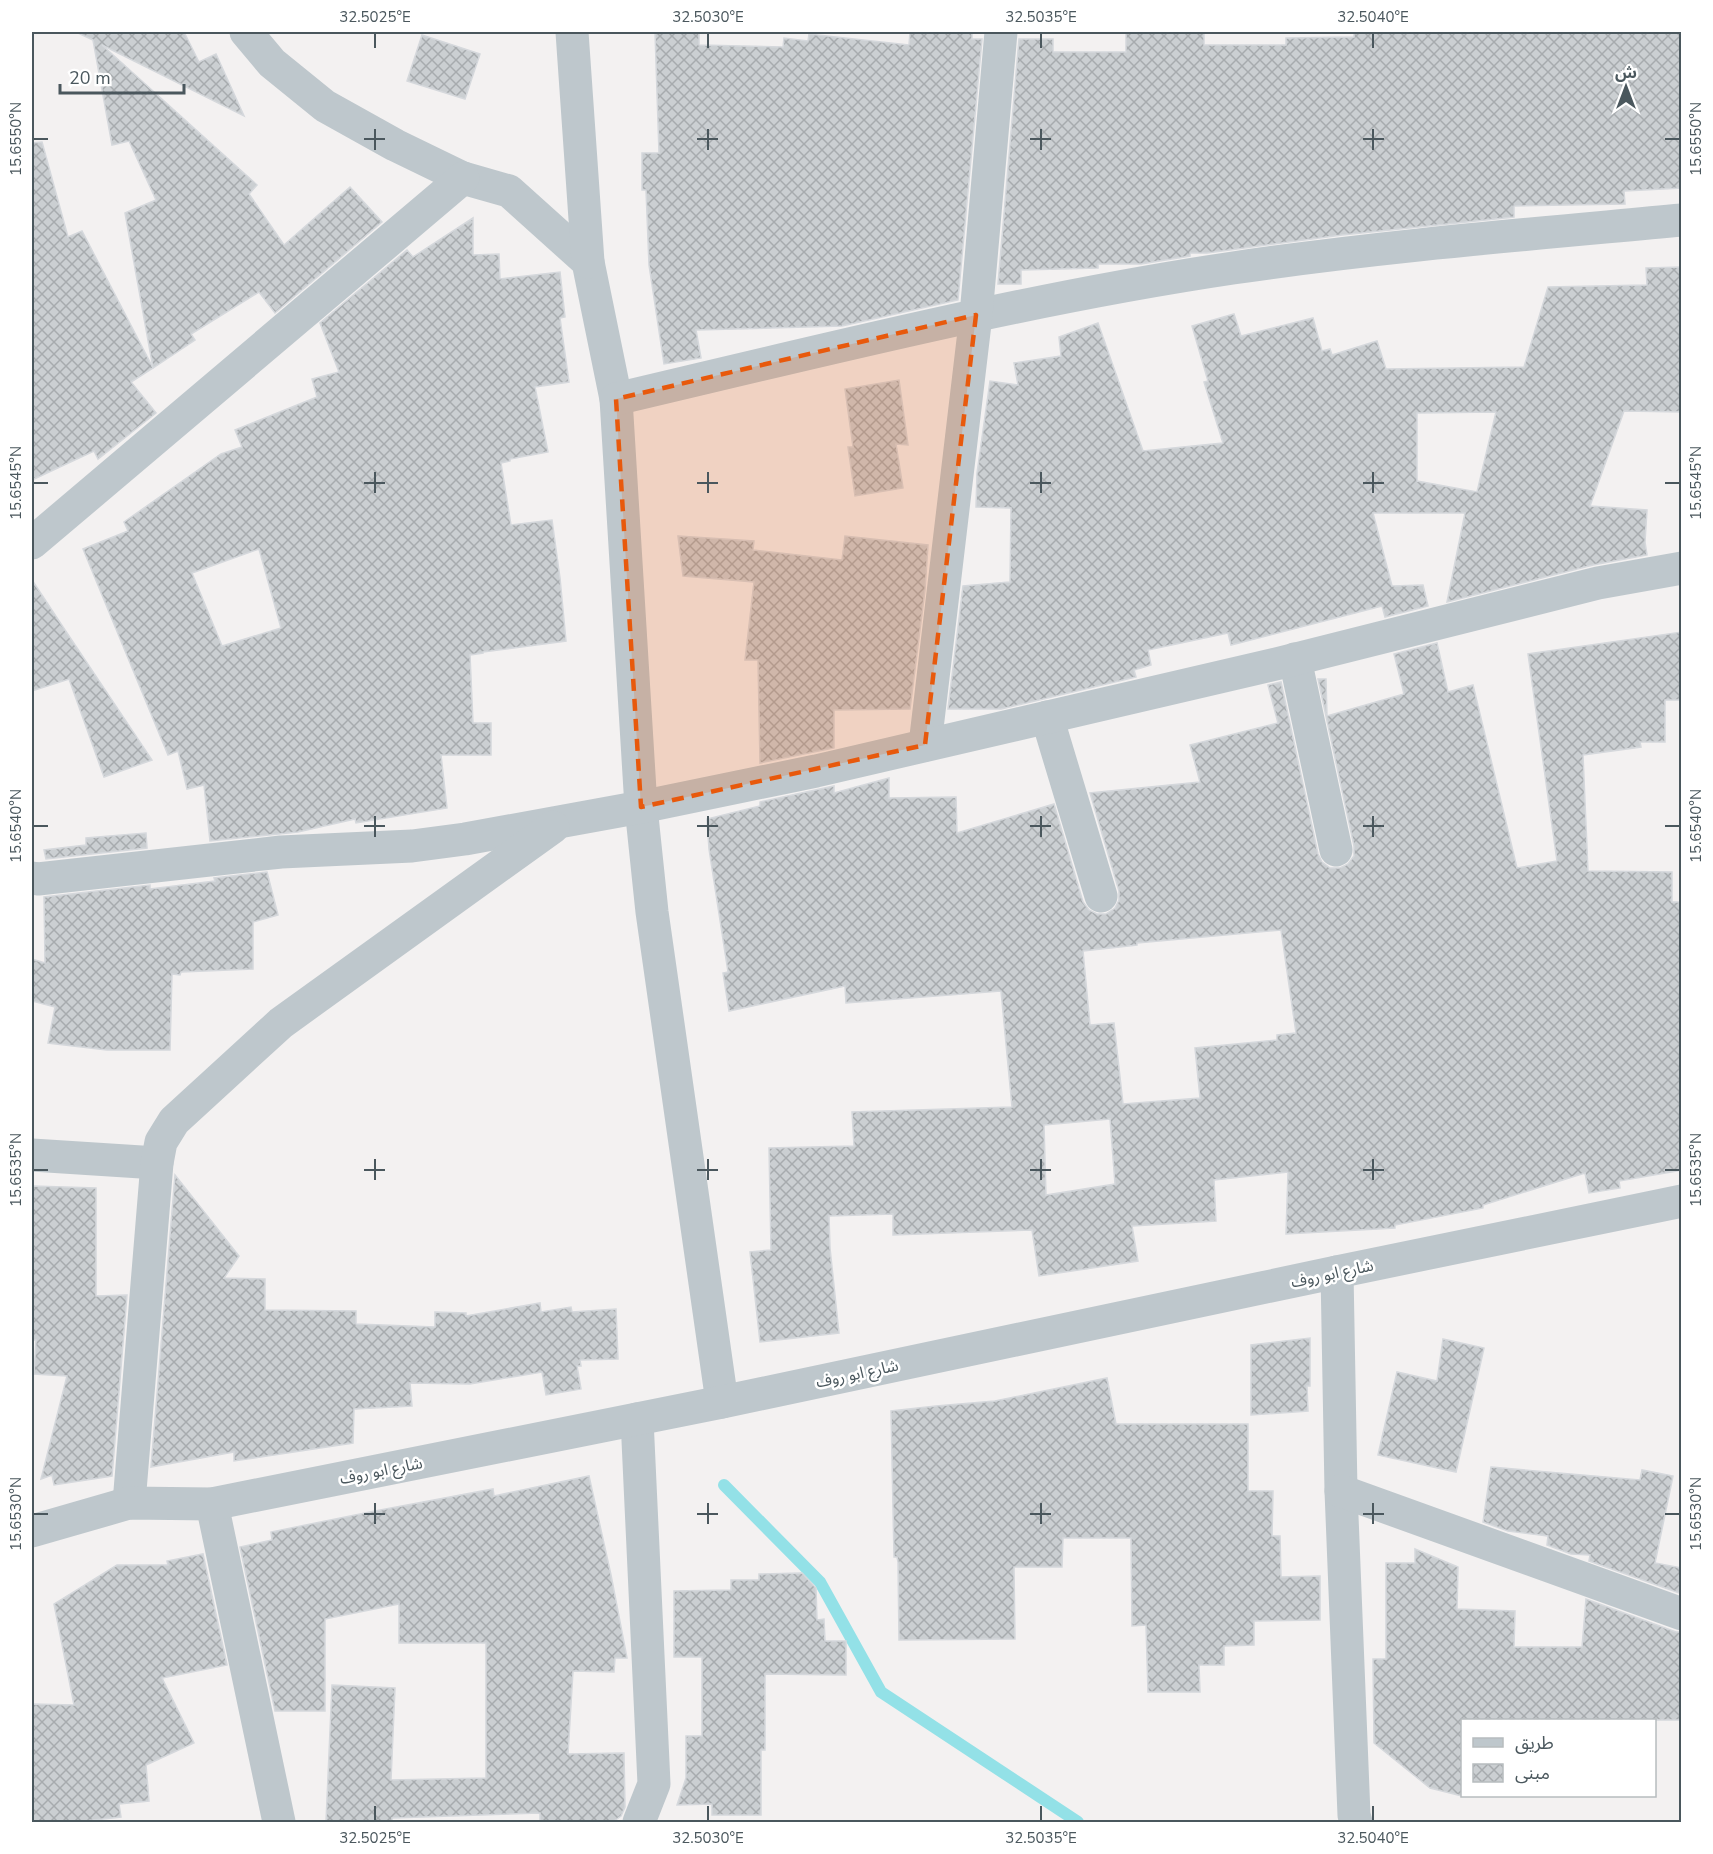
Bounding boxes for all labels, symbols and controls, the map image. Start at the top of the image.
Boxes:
text: 32.5025°E [339,7,411,27]
text: 32.5030°E [672,7,744,27]
text: 32.5035°E [1005,7,1077,27]
text: 32.5040°E [1337,7,1409,27]
scale bar [60,57,184,95]
north arrow [1596,57,1656,117]
text: ش [1615,62,1637,84]
text: 20 m [69,66,111,90]
text: 15.6550°N [6,102,26,176]
text: 15.6550°N [1686,102,1706,176]
text: 15.6545°N [6,446,26,520]
text: 15.6545°N [1686,446,1706,520]
text: 15.6540°N [6,789,26,863]
text: 15.6540°N [1686,789,1706,863]
text: 15.6535°N [6,1133,26,1207]
text: 15.6535°N [1686,1133,1706,1207]
street label: شارع ابو روف [1289,1255,1376,1294]
street label: شارع ابو روف [814,1355,901,1394]
street label: شارع ابو روف [338,1452,425,1491]
text: 15.6530°N [6,1477,26,1551]
text: 15.6530°N [1686,1477,1706,1551]
legend [1461,1719,1656,1797]
text: طريق [1515,1731,1554,1755]
text: مبنى [1515,1761,1550,1785]
text: 32.5025°E [339,1828,411,1848]
text: 32.5030°E [672,1828,744,1848]
text: 32.5035°E [1005,1828,1077,1848]
text: 32.5040°E [1337,1828,1409,1848]

